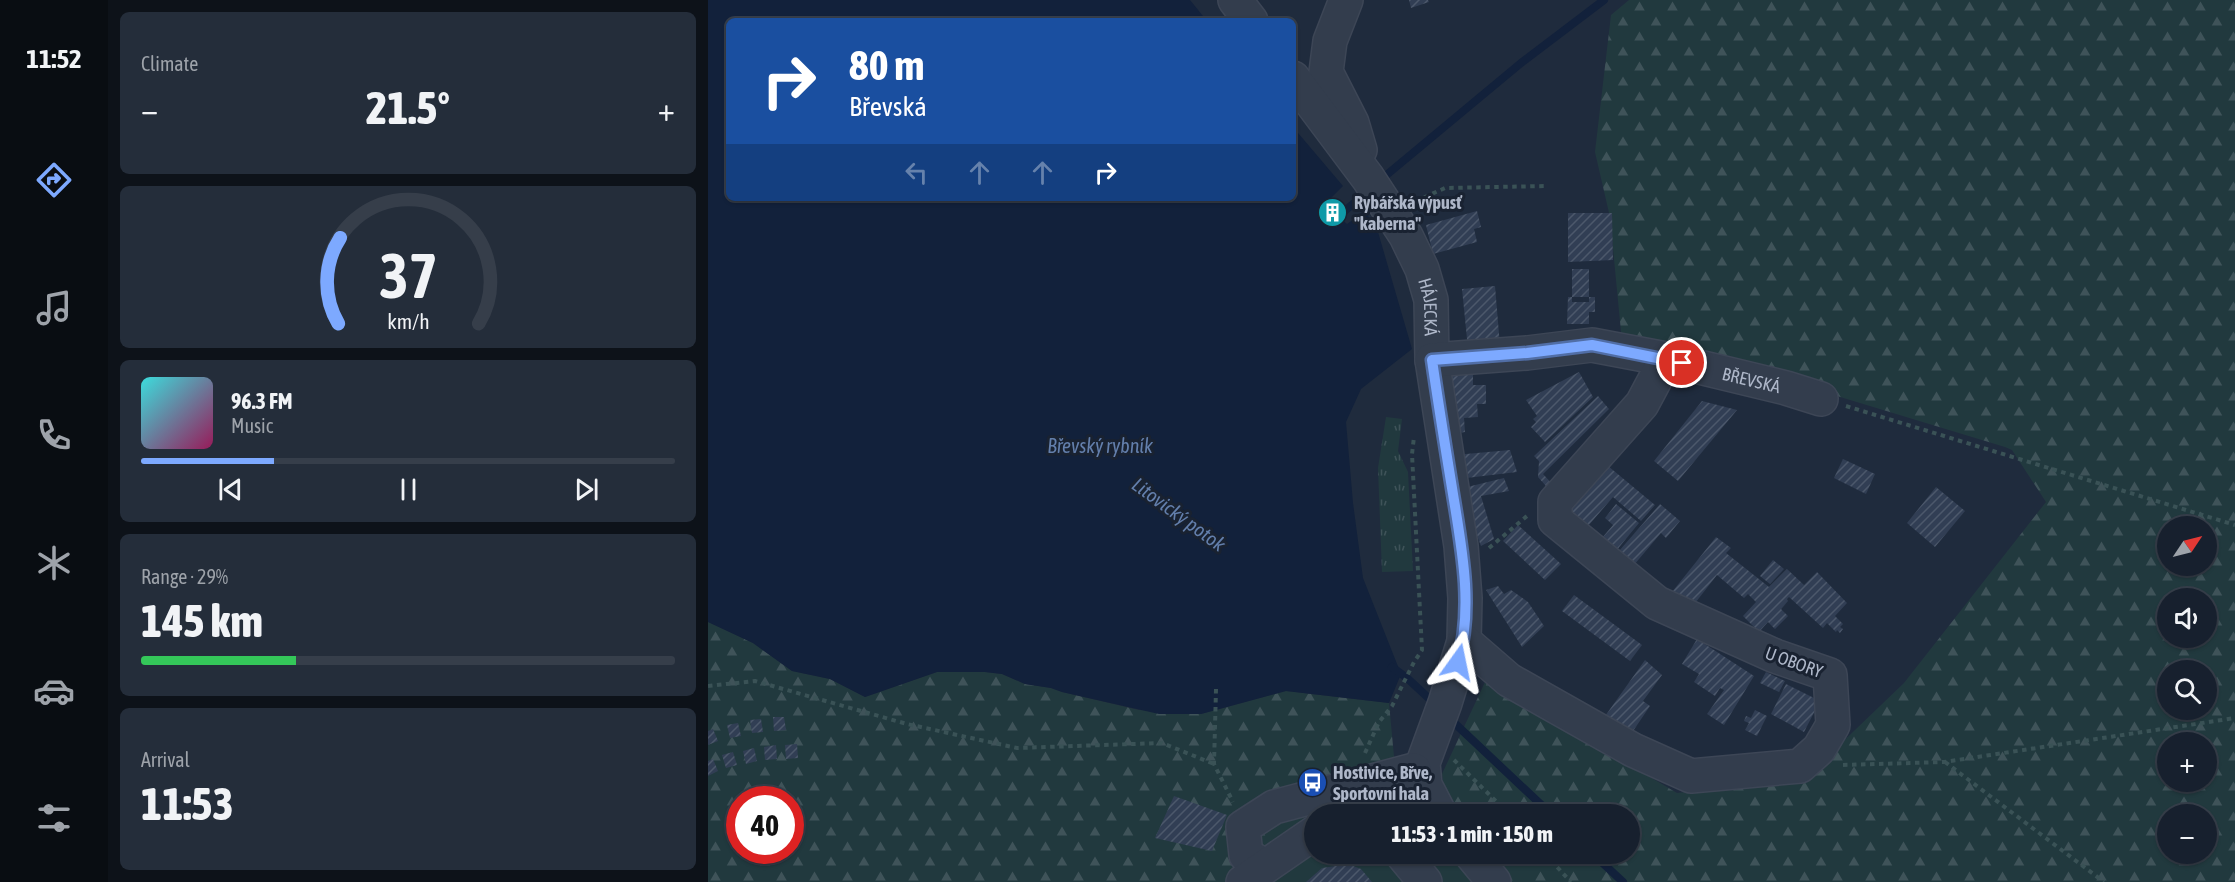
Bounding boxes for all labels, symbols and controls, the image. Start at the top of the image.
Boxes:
text: 80 m [849,41,924,89]
icon: right [750,42,828,120]
text: 11:52 [26,43,82,74]
text: Climate [141,52,198,75]
text: 21.5° [366,82,450,134]
text: − [141,90,158,128]
text: + [658,90,675,128]
text: Břevská [849,91,927,122]
icon: left [900,156,933,189]
icon: ahead [963,156,996,189]
icon: ahead [1026,156,1059,189]
icon: right [1089,156,1122,189]
icon: directions [33,159,75,201]
place label: Rybářská výpusť "kaberna" [1354,192,1463,234]
building icon: Rybářská výpusť "kaberna" [1317,196,1349,228]
text: 37 [379,240,437,311]
street label: HÁJECKÁ [1415,275,1442,336]
icon: music [33,287,75,329]
text: km/h [387,309,429,334]
pin [1656,337,1707,388]
icon: arrive [1665,346,1698,379]
street label: BŘEVSKÁ [1720,362,1783,397]
text: 96.3 FM [231,388,293,414]
icon: phone [33,414,75,456]
text: Music [231,414,273,437]
water label: Břevský rybník [1047,434,1153,457]
water label: Litovický potok [1128,472,1230,556]
icon: previous [214,473,247,506]
icon: pause [392,473,425,506]
icon: next [570,473,603,506]
north arrow [2157,516,2217,576]
map controls [2157,516,2217,864]
icon: climate [33,542,75,584]
text: Range · 29% [141,565,228,588]
button: sound [2157,588,2217,648]
text: 145 km [141,595,263,647]
position arrow [1426,630,1490,694]
street label: U OBORY [1762,642,1826,682]
button: search [2157,660,2217,720]
icon: car [33,670,75,712]
button: + [2157,732,2217,792]
text: Arrival [141,748,190,771]
place label: Hostivice, Břve, Sportovní hala [1333,762,1432,804]
bus stop icon: Hostivice, Břve, Sportovní hala [1296,766,1328,798]
text: 11:53 [141,778,234,830]
speed limit sign: 40 [726,786,804,864]
icon: filters [33,797,75,839]
button: − [2157,804,2217,864]
text: 11:53 · 1 min · 150 m [1391,821,1553,847]

